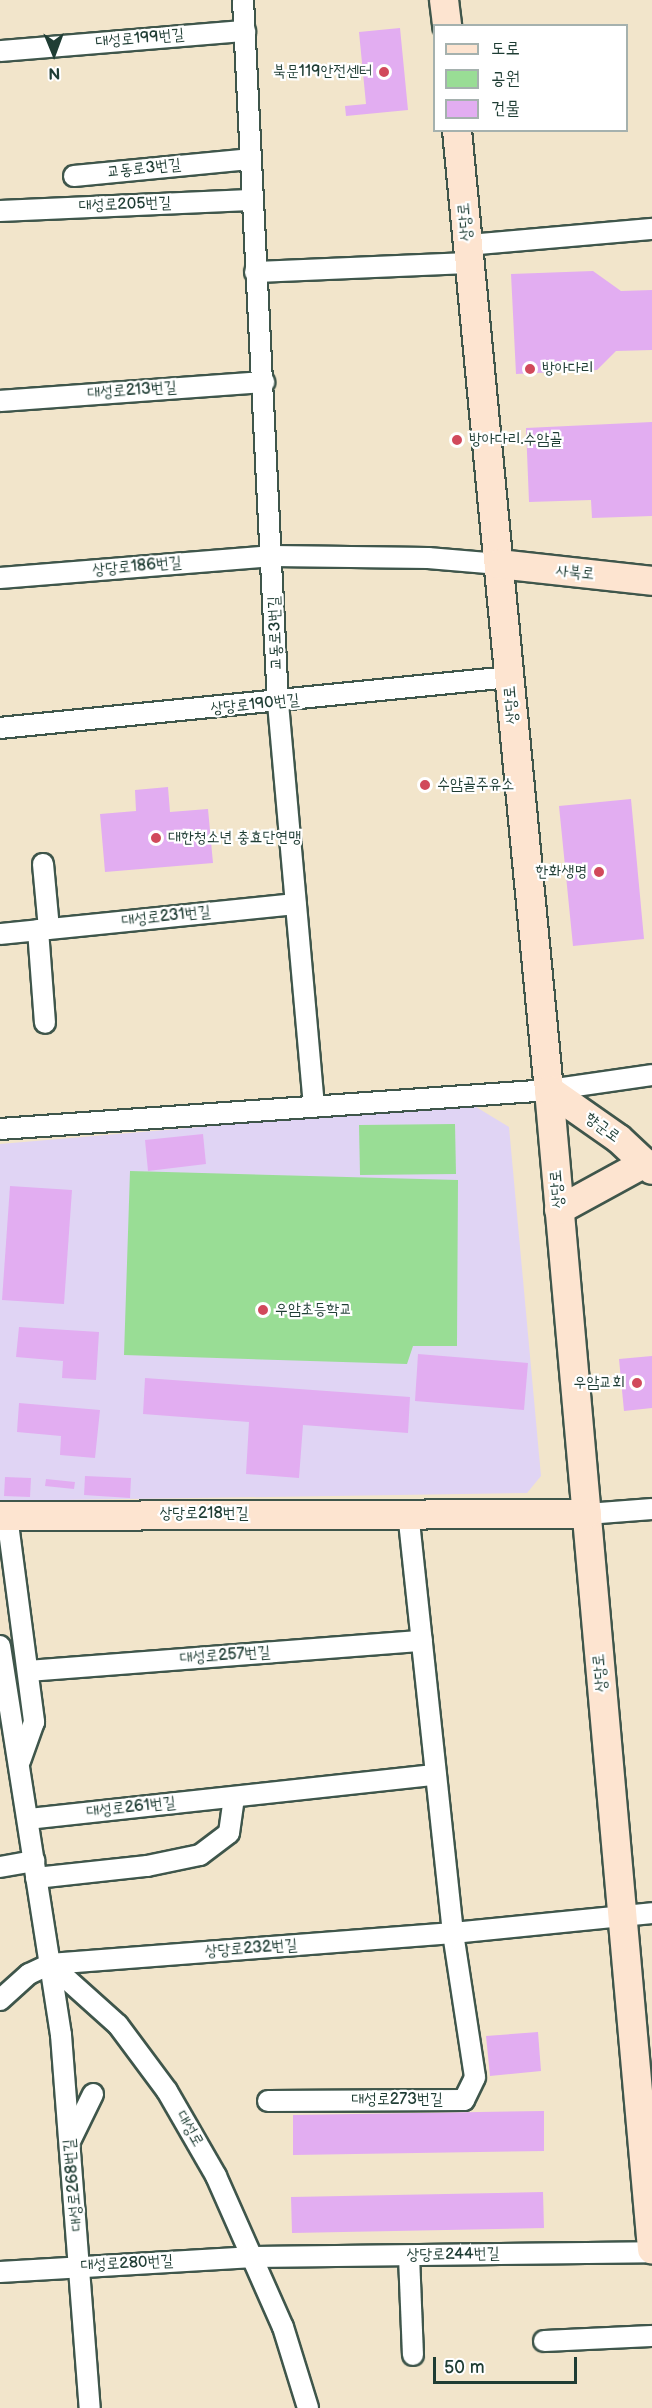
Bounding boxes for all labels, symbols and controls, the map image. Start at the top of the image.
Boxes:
north arrow [24,24,84,84]
legend [433,24,628,132]
street label: 대성로199번길 [95,26,185,52]
text: 도로 [491,38,520,59]
place label: 북문119안전센터 [273,62,372,82]
text: N [48,63,61,82]
marker: 북문119안전센터 [377,65,391,79]
text: 공원 [491,68,520,89]
text: 건물 [491,98,520,119]
street label: 교동로3번길 [106,156,182,182]
street label: 대성로205번길 [78,194,172,216]
street label: 상당로 [455,202,477,242]
place label: 방아다리 [542,359,594,379]
marker: 방아다리 [523,362,537,376]
street label: 대성로213번길 [87,378,177,404]
place label: 방아다리.수암골 [469,430,562,450]
marker: 방아다리.수암골 [450,433,464,447]
street label: 상당로186번길 [91,554,183,580]
street label: 사북로 [555,561,595,585]
street label: 교동로3번길 [265,596,287,670]
street label: 상당로 [501,685,523,725]
street label: 상당로190번길 [210,691,300,719]
place label: 수암골주유소 [437,775,514,795]
marker: 수암골주유소 [418,778,432,792]
place label: 대한청소년 충효단연맹 [168,828,301,848]
marker: 대한청소년 충효단연맹 [149,831,163,845]
place label: 한화생명 [536,862,587,882]
marker: 한화생명 [592,865,606,879]
street label: 대성로231번길 [120,903,212,931]
street label: 향군로 [581,1109,623,1147]
street label: 상당로 [547,1169,569,1209]
place label: 우암초등학교 [275,1300,352,1320]
marker: 우암초등학교 [256,1303,270,1317]
place label: 우암교회 [574,1373,625,1393]
marker: 우암교회 [630,1376,644,1390]
street label: 상당로218번길 [159,1504,249,1524]
street label: 대성로257번길 [179,1643,271,1669]
street label: 상당로 [590,1653,612,1693]
street label: 대성로261번길 [85,1794,177,1822]
street label: 상당로232번길 [204,1936,298,1962]
street label: 대성로273번길 [351,2090,443,2110]
street label: 대성로 [171,2107,207,2151]
street label: 대성로268번길 [60,2138,88,2232]
street label: 상당로244번길 [406,2245,500,2265]
street label: 대성로280번길 [80,2252,174,2276]
scale bar [436,2345,580,2383]
text: 50 m [444,2357,485,2378]

